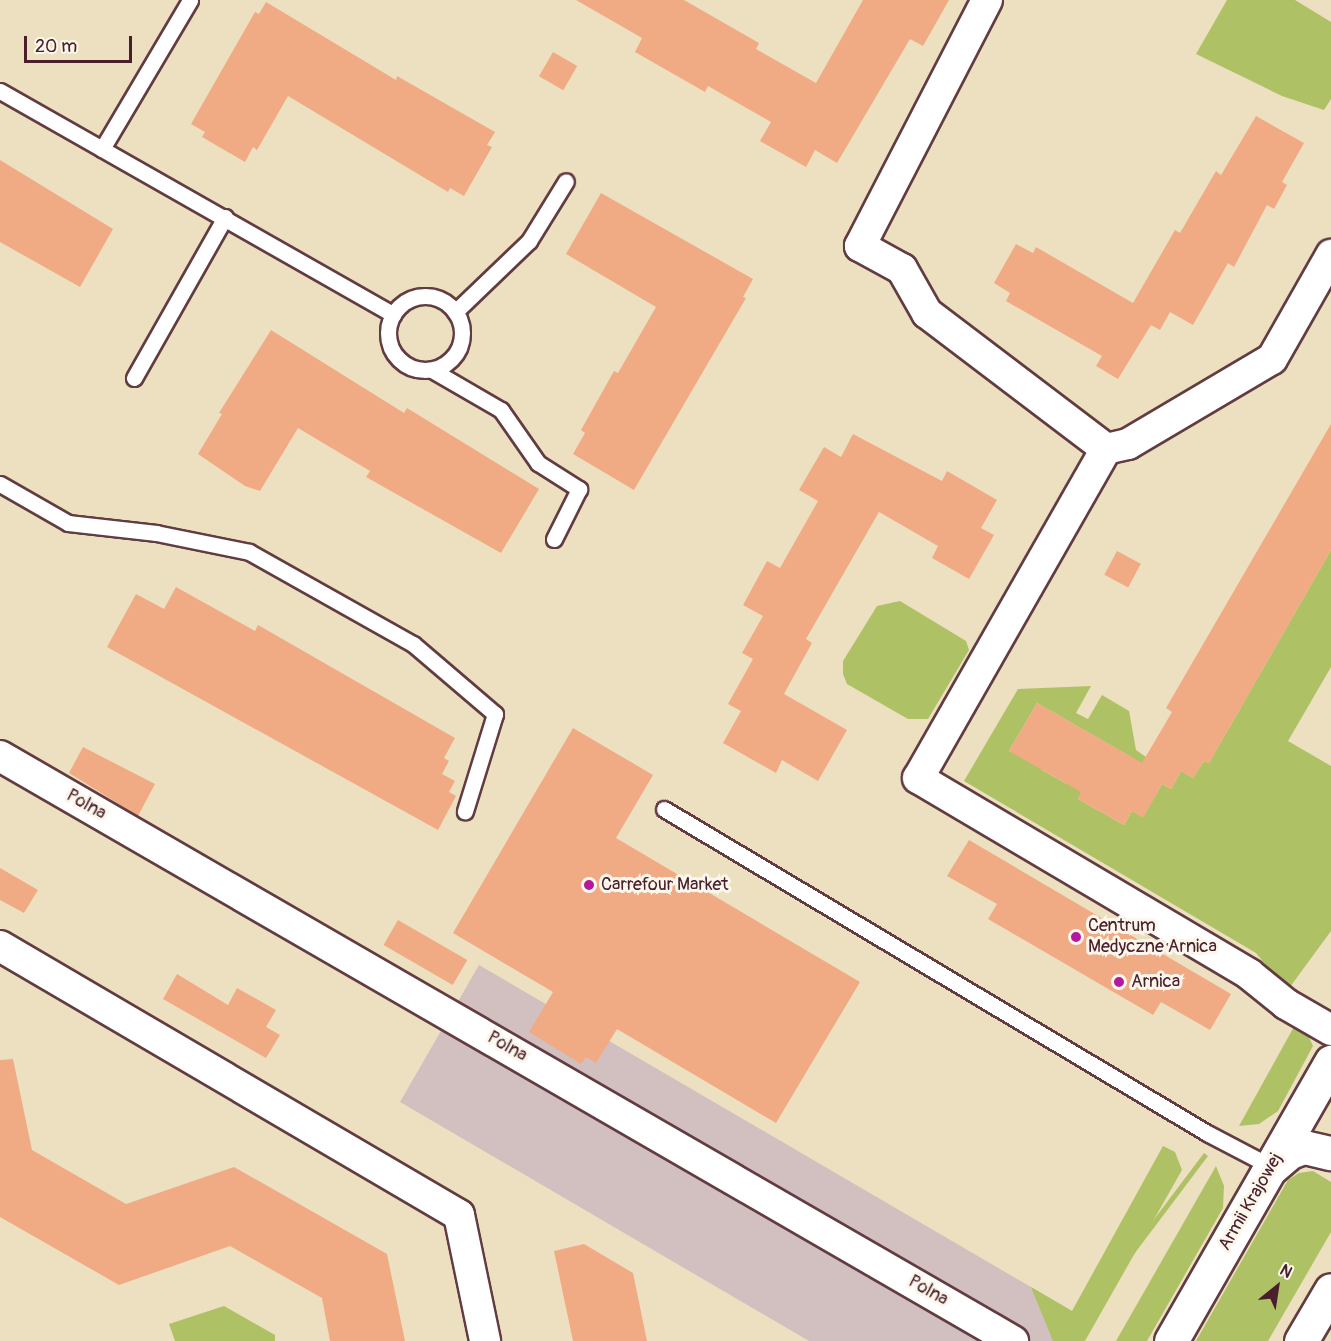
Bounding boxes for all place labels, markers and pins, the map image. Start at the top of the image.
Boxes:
place label: Carrefour Market [601,874,729,896]
marker: Carrefour Market [582,878,596,892]
place label: Centrum Medyczne Arnica [1088,916,1217,958]
marker: Centrum Medyczne Arnica [1069,930,1083,944]
place label: Arnica [1131,971,1180,993]
marker: Arnica [1112,975,1126,989]

